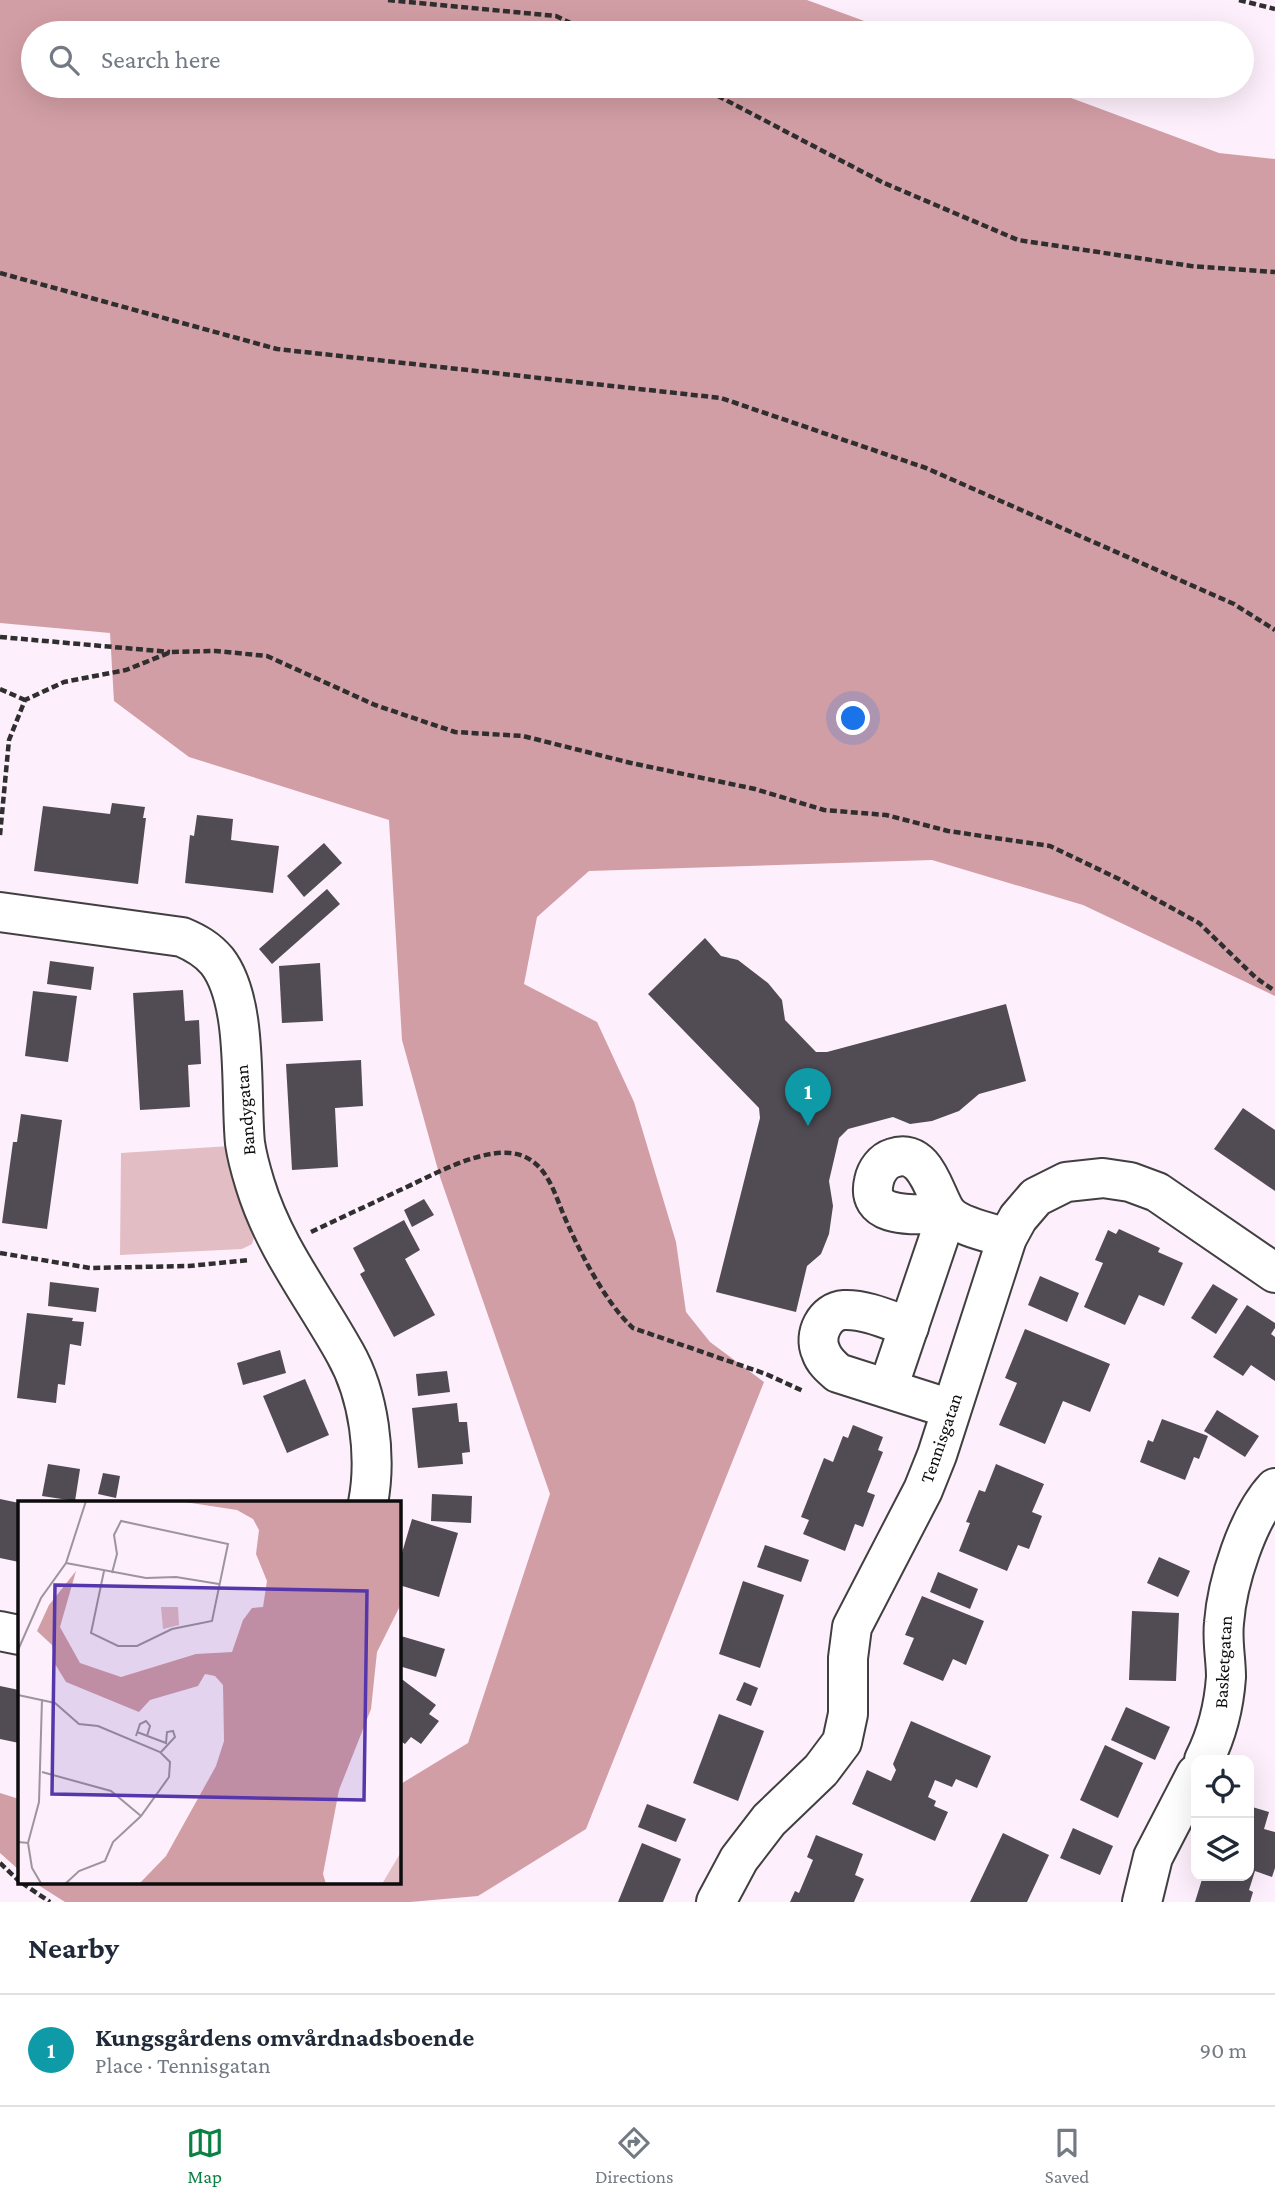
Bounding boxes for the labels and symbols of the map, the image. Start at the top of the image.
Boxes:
your location [836,701,870,735]
street label: Bandygatan [231,1064,259,1156]
pin: 1 [785,1068,831,1126]
street label: Tennisgatan [916,1390,966,1486]
inset map [18,1501,401,1884]
street label: Basketgatan [1210,1615,1236,1709]

